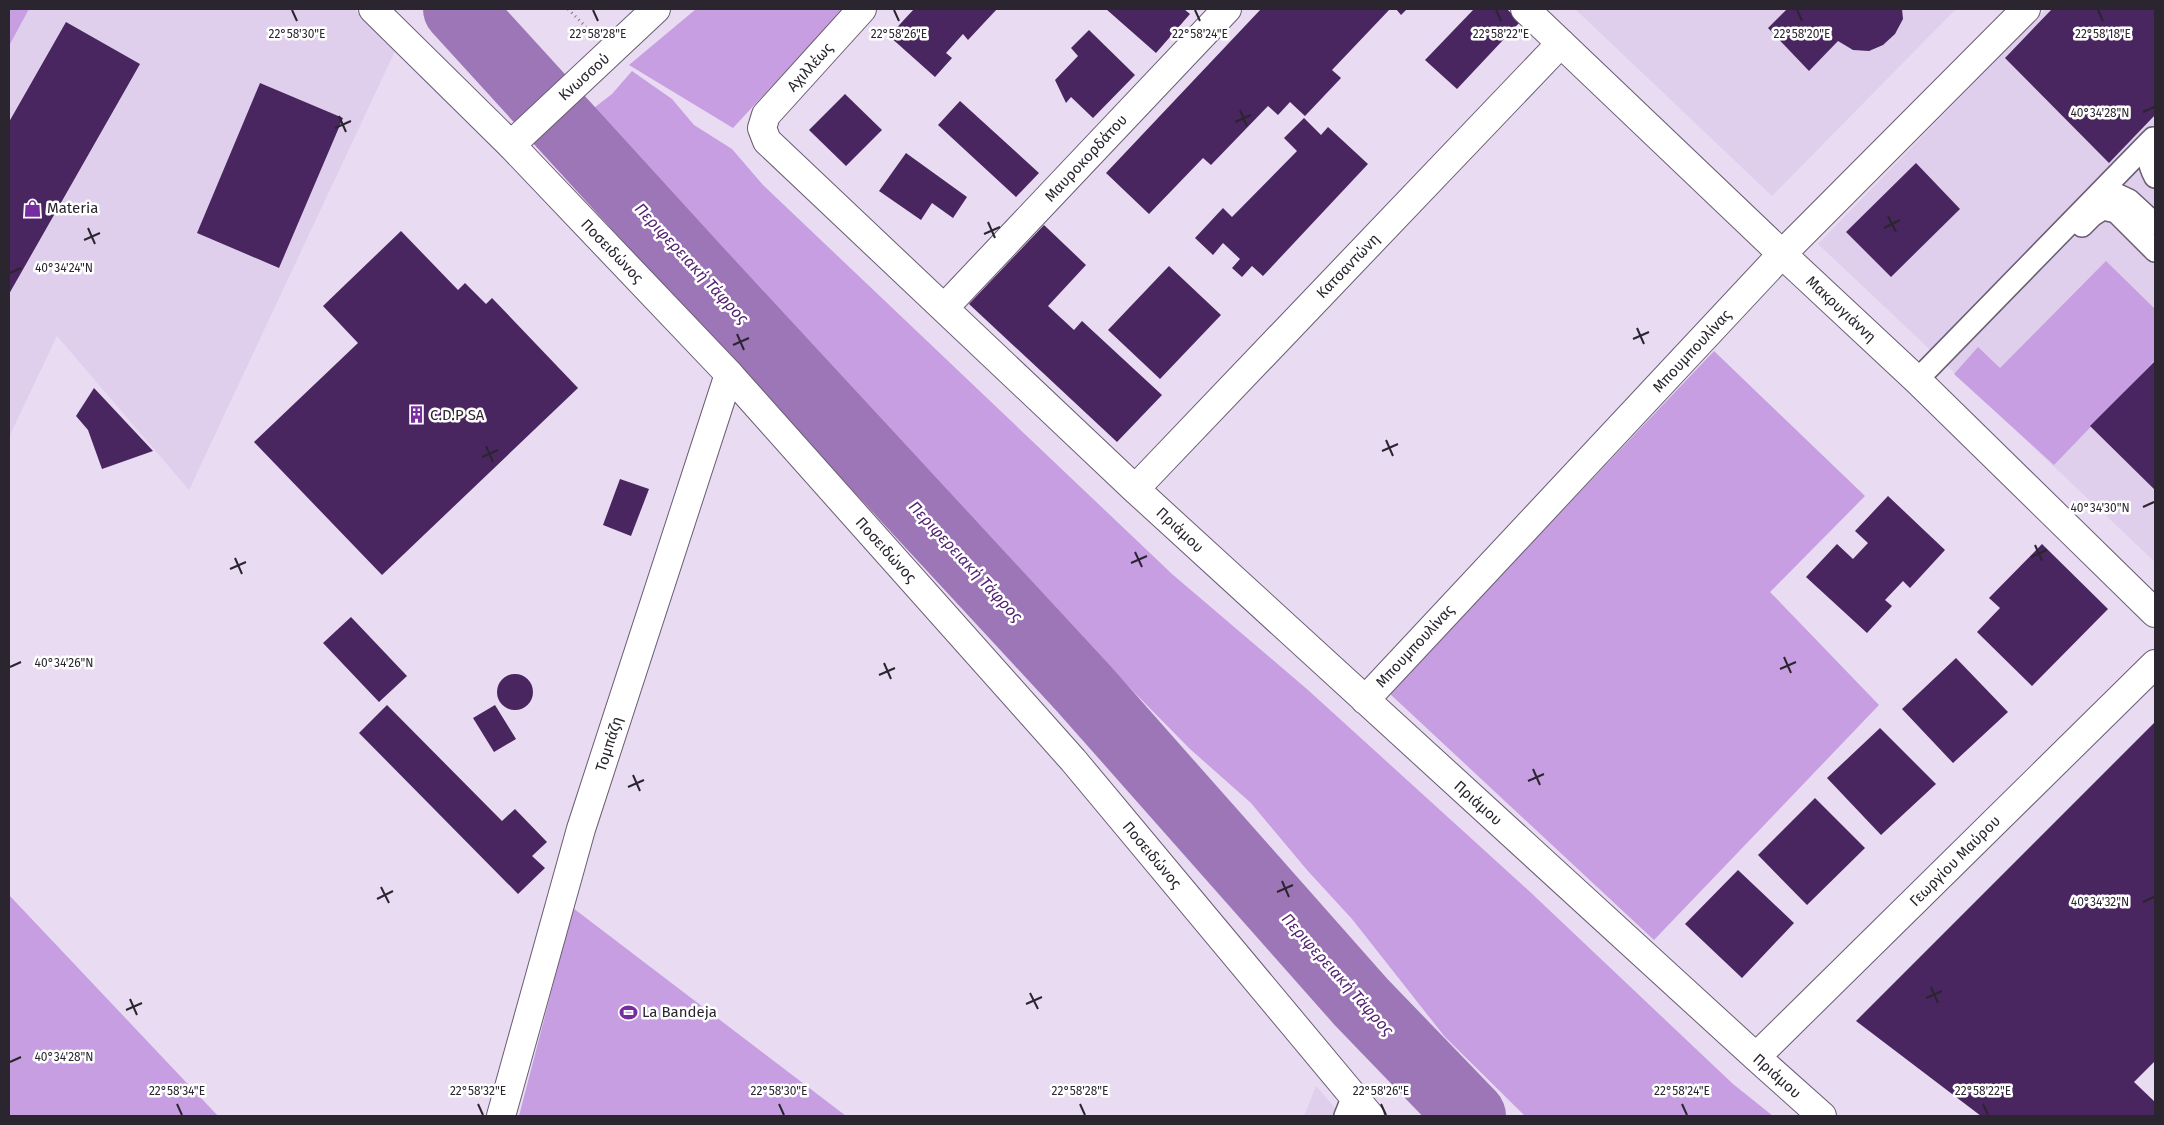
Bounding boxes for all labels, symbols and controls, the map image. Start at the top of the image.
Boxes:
text: 22°58'30"E [268,27,326,41]
text: 22°58'28"E [570,27,626,41]
text: 22°58'26"E [871,27,927,41]
text: 22°58'24"E [1172,27,1228,41]
text: 22°58'22"E [1473,27,1529,41]
text: 22°58'20"E [1774,27,1830,41]
text: 22°58'18"E [2075,27,2131,41]
street label: Αχιλλέως [783,39,837,95]
street label: Κνωσσού [555,49,613,105]
text: 40°34'28"N [2070,106,2130,120]
street label: Μαυροκορδάτου [1041,111,1131,205]
shop icon: Materia [23,198,43,218]
place label: Materia [47,199,98,217]
water label: Περιφερειακή Τάφρος [631,199,753,328]
street label: Ποσειδώνος [577,215,647,287]
street label: Κατσαντώνη [1313,230,1383,302]
text: 40°34'24"N [35,261,93,275]
street label: Μακρυγιάννη [1802,272,1880,346]
street label: Μπουμπουλίνας [1649,306,1735,396]
building icon: C.D.P SA [406,405,426,425]
place label: C.D.P SA [430,406,485,424]
water label: Περιφερειακή Τάφρος [905,497,1027,626]
text: 40°34'30"N [2070,501,2130,515]
street label: Πριάμου [1153,504,1207,556]
street label: Ποσειδώνος [852,513,920,587]
street label: Μπουμπουλίνας [1372,601,1458,691]
text: 40°34'26"N [35,656,93,670]
street label: Τομπάζη [592,714,626,774]
street label: Πριάμου [1450,777,1506,829]
street label: Γεωργίου Μαύρου [1906,812,2004,910]
street label: Ποσειδώνος [1119,818,1185,892]
text: 40°34'32"N [2071,895,2129,909]
water label: Περιφερειακή Τάφρος [1278,909,1398,1040]
sports icon: La Bandeja [618,1002,638,1022]
place label: La Bandeja [642,1003,717,1021]
text: 40°34'28"N [34,1050,94,1064]
street label: Πριάμου [1749,1050,1805,1102]
text: 22°58'34"E [149,1084,205,1098]
text: 22°58'32"E [450,1084,506,1098]
text: 22°58'30"E [750,1084,808,1098]
text: 22°58'28"E [1052,1084,1108,1098]
text: 22°58'26"E [1353,1084,1409,1098]
text: 22°58'24"E [1654,1084,1710,1098]
text: 22°58'22"E [1955,1084,2011,1098]

